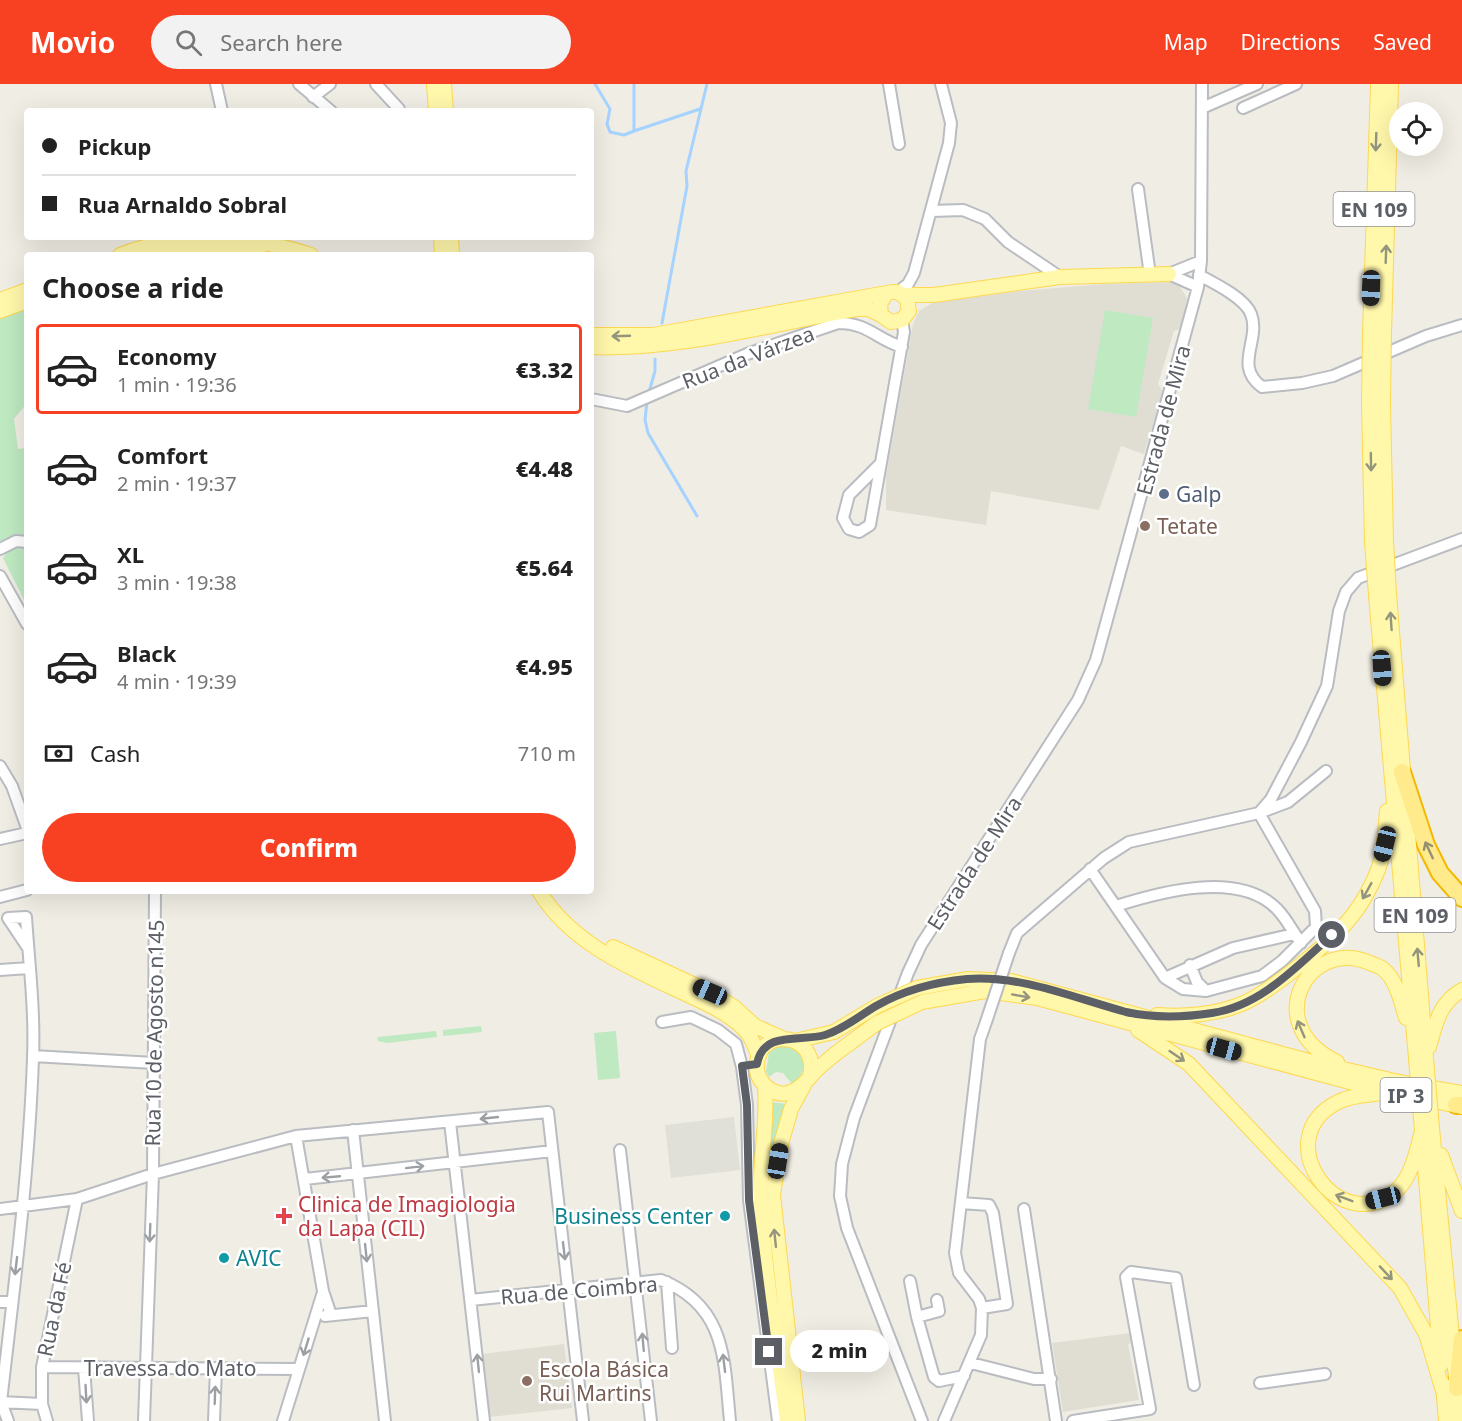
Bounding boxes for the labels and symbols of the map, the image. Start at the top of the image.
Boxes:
one-way arrow [1370,132,1382,152]
road number: EN 109 [1334,192,1414,226]
one-way arrow [1380,244,1392,264]
car [1361,270,1381,306]
street label: Rua da Várzea [678,319,818,395]
one-way arrow [612,330,632,342]
street label: Estrada de Mira [1130,342,1196,498]
one-way arrow [1365,452,1376,472]
place label: Galp [1176,480,1221,508]
marker: Galp [1157,487,1171,501]
place label: Tetate [1157,512,1218,540]
marker: Tetate [1138,519,1152,533]
one-way arrow [1385,612,1396,632]
car [1372,649,1392,687]
street label: Estrada de Mira [920,791,1028,935]
car [1372,824,1398,864]
one-way arrow [1423,842,1435,860]
one-way arrow [1361,882,1373,899]
road number: EN 109 [1374,898,1456,932]
street label: Rua 10 de Agosto n145 [138,919,170,1147]
route start [1318,921,1345,948]
one-way arrow [1412,948,1423,968]
car [690,976,730,1008]
one-way arrow [1010,990,1030,1001]
one-way arrow [1295,1021,1306,1039]
car [1204,1036,1244,1062]
one-way arrow [1168,1051,1185,1063]
road number: IP 3 [1380,1078,1432,1112]
one-way arrow [480,1113,500,1124]
car [766,1142,790,1180]
one-way arrow [405,1162,425,1173]
one-way arrow [322,1172,341,1183]
car [1363,1185,1403,1211]
place label: Clinica de Imagiologia da Lapa (CIL) [298,1190,516,1242]
one-way arrow [1335,1192,1353,1203]
place label: Business Center [554,1202,713,1230]
marker: Clinica de Imagiologia da Lapa (CIL) [275,1207,293,1225]
marker: Business Center [718,1209,732,1223]
one-way arrow [145,1222,156,1242]
one-way arrow [769,1228,780,1248]
one-way arrow [559,1240,570,1260]
one-way arrow [361,1243,372,1263]
place label: AVIC [236,1244,282,1272]
marker: AVIC [217,1251,231,1265]
one-way arrow [11,1256,22,1276]
street label: Rua da Fé [30,1259,78,1359]
one-way arrow [1379,1266,1393,1281]
street label: Rua de Coimbra [499,1269,659,1311]
callout: 2 min [790,1331,889,1373]
one-way arrow [637,1332,648,1352]
one-way arrow [300,1337,311,1356]
route end [755,1338,782,1365]
one-way arrow [472,1353,483,1373]
one-way arrow [718,1353,729,1373]
street label: Travessa do Mato [84,1354,256,1382]
place label: Escola Básica Rui Martins [539,1355,669,1407]
marker: Escola Básica Rui Martins [520,1374,534,1388]
one-way arrow [81,1384,92,1404]
one-way arrow [209,1385,221,1405]

